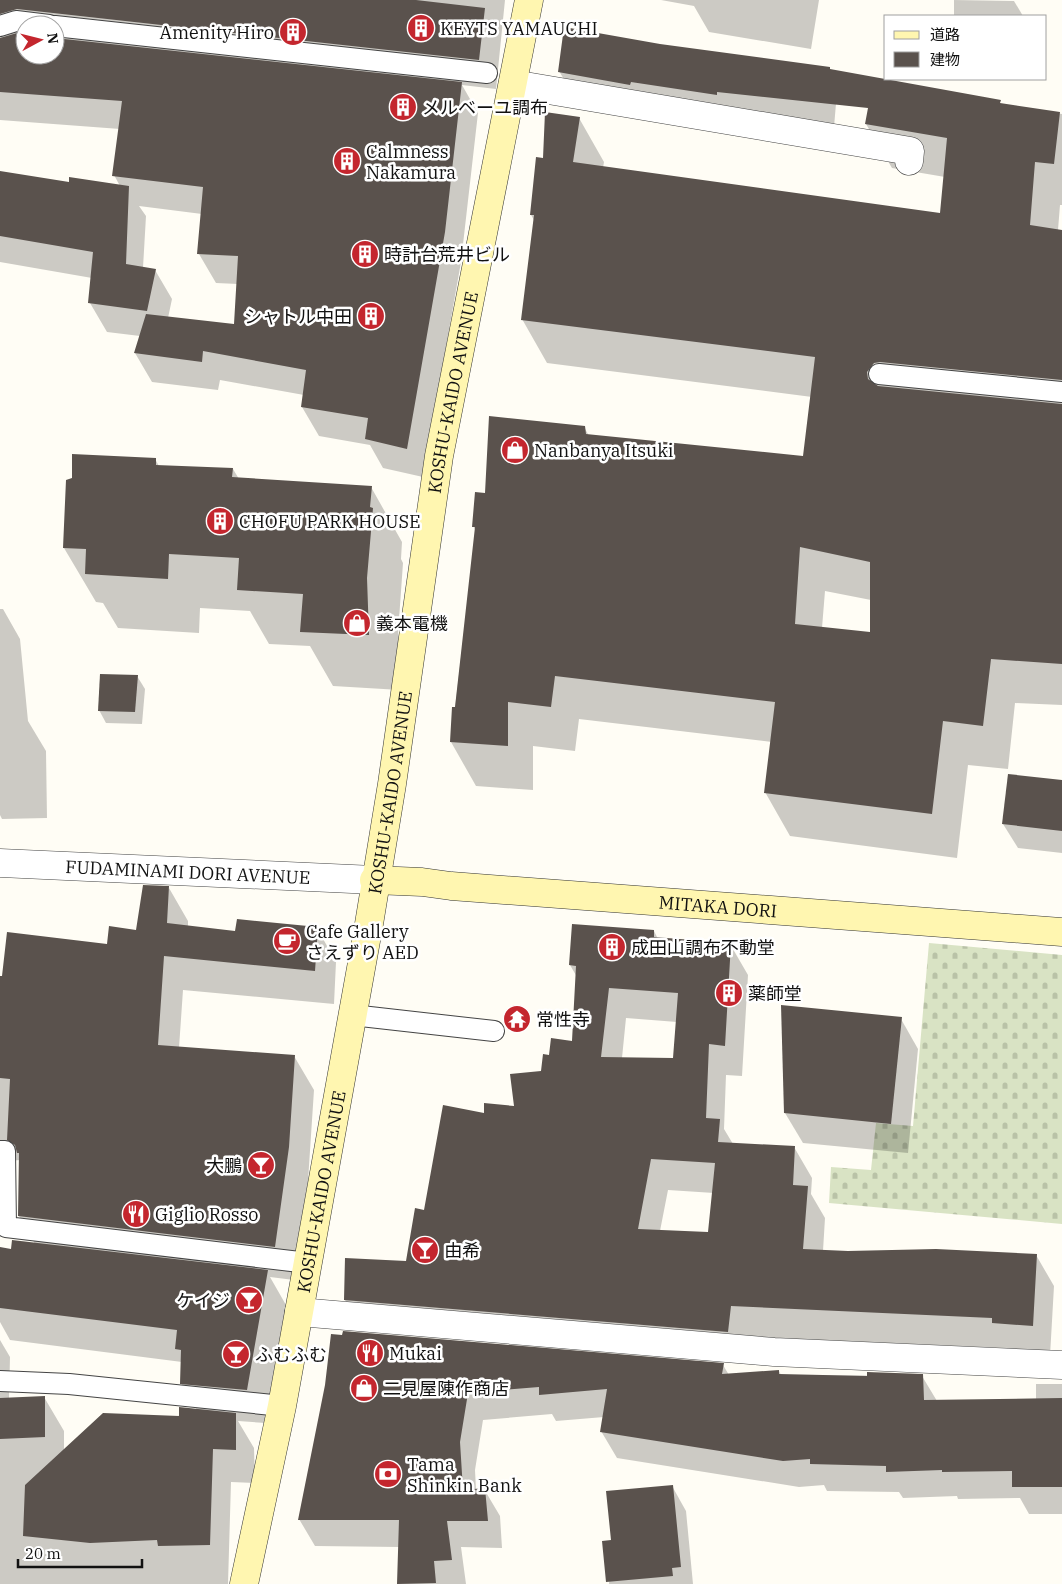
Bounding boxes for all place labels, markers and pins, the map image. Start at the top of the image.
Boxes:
building icon: KEYTS YAMAUCHI [406,13,436,43]
building icon: Amenity Hiro [278,17,308,47]
place label: KEYTS YAMAUCHI [440,17,598,40]
place label: Amenity Hiro [160,21,274,44]
building icon: メルベーユ調布 [388,92,418,122]
place label: メルベーユ調布 [422,96,548,119]
place label: Calmness Nakamura [366,140,456,184]
building icon: Calmness Nakamura [332,146,362,176]
building icon: 時計台荒井ビル [350,239,380,269]
place label: 時計台荒井ビル [384,243,510,266]
building icon: シャトル中田 [356,301,386,331]
place label: シャトル中田 [244,305,352,328]
shop icon: Nanbanya Itsuki [500,435,530,465]
place label: Nanbanya Itsuki [534,439,674,462]
building icon: CHOFU PARK HOUSE [205,506,235,536]
place label: CHOFU PARK HOUSE [239,510,421,533]
shop icon: 義本電機 [342,608,372,638]
place label: 義本電機 [376,612,448,635]
place label: Cafe Gallery さえずり AED [306,920,419,964]
cafe icon: Cafe Gallery さえずり AED [272,926,302,956]
building icon: 成田山調布不動堂 [597,932,627,962]
place label: 成田山調布不動堂 [631,936,775,959]
building icon: 薬師堂 [714,978,744,1008]
place label: 薬師堂 [748,982,802,1005]
temple icon: 常性寺 [502,1004,532,1034]
place label: 常性寺 [536,1008,590,1031]
bar icon: 大鵬 [246,1150,276,1180]
place label: 大鵬 [206,1154,242,1177]
restaurant icon: Giglio Rosso [121,1199,151,1229]
place label: Giglio Rosso [155,1203,258,1226]
bar icon: 由希 [410,1235,440,1265]
place label: 由希 [444,1239,480,1262]
bar icon: ケイジ [234,1285,264,1315]
place label: ケイジ [176,1289,230,1312]
restaurant icon: Mukai [355,1338,385,1368]
bar icon: ふむふむ [221,1339,251,1369]
place label: Mukai [389,1342,442,1365]
place label: ふむふむ [255,1343,327,1366]
shop icon: 二見屋陳作商店 [349,1373,379,1403]
place label: 二見屋陳作商店 [383,1377,509,1400]
place label: Tama Shinkin Bank [407,1453,522,1497]
bank icon: Tama Shinkin Bank [373,1459,403,1489]

